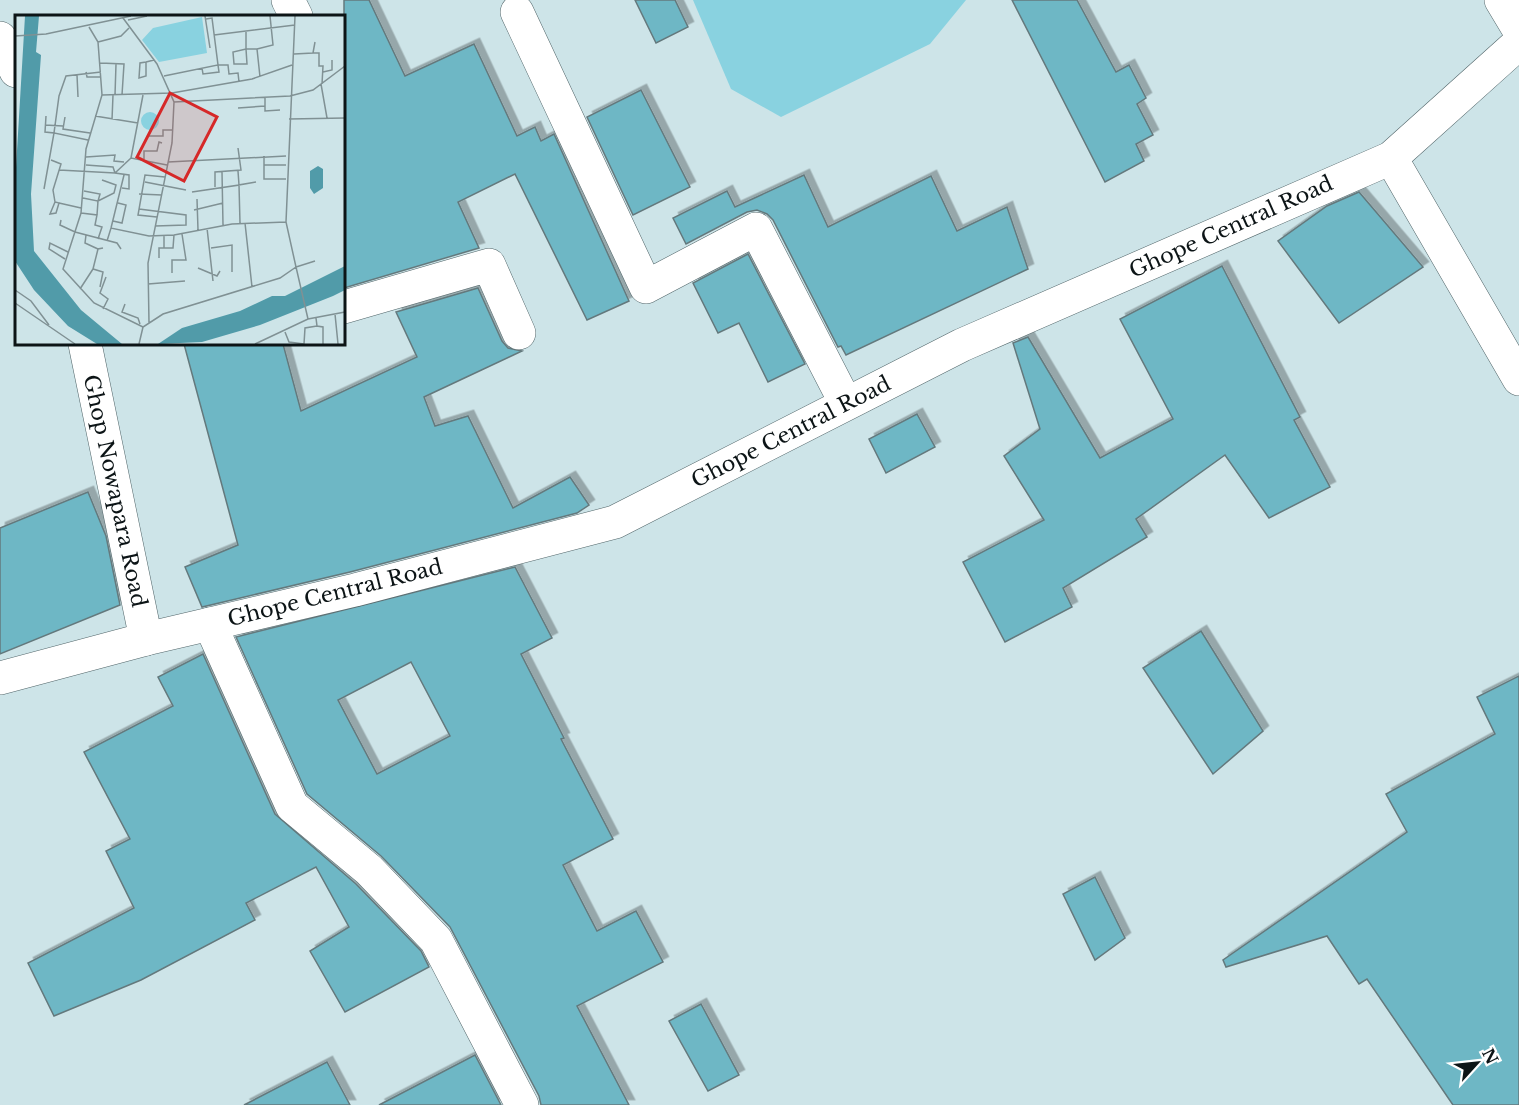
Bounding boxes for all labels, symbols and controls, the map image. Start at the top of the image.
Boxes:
inset map [15,15,345,345]
street label: Ghope Central Road [1125,170,1337,284]
street label: Ghope Central Road [687,370,895,494]
street label: Ghop Nowapara Road [78,372,152,610]
street label: Ghope Central Road [225,554,445,632]
north arrow [1447,1033,1507,1093]
text: N [1478,1045,1503,1067]

